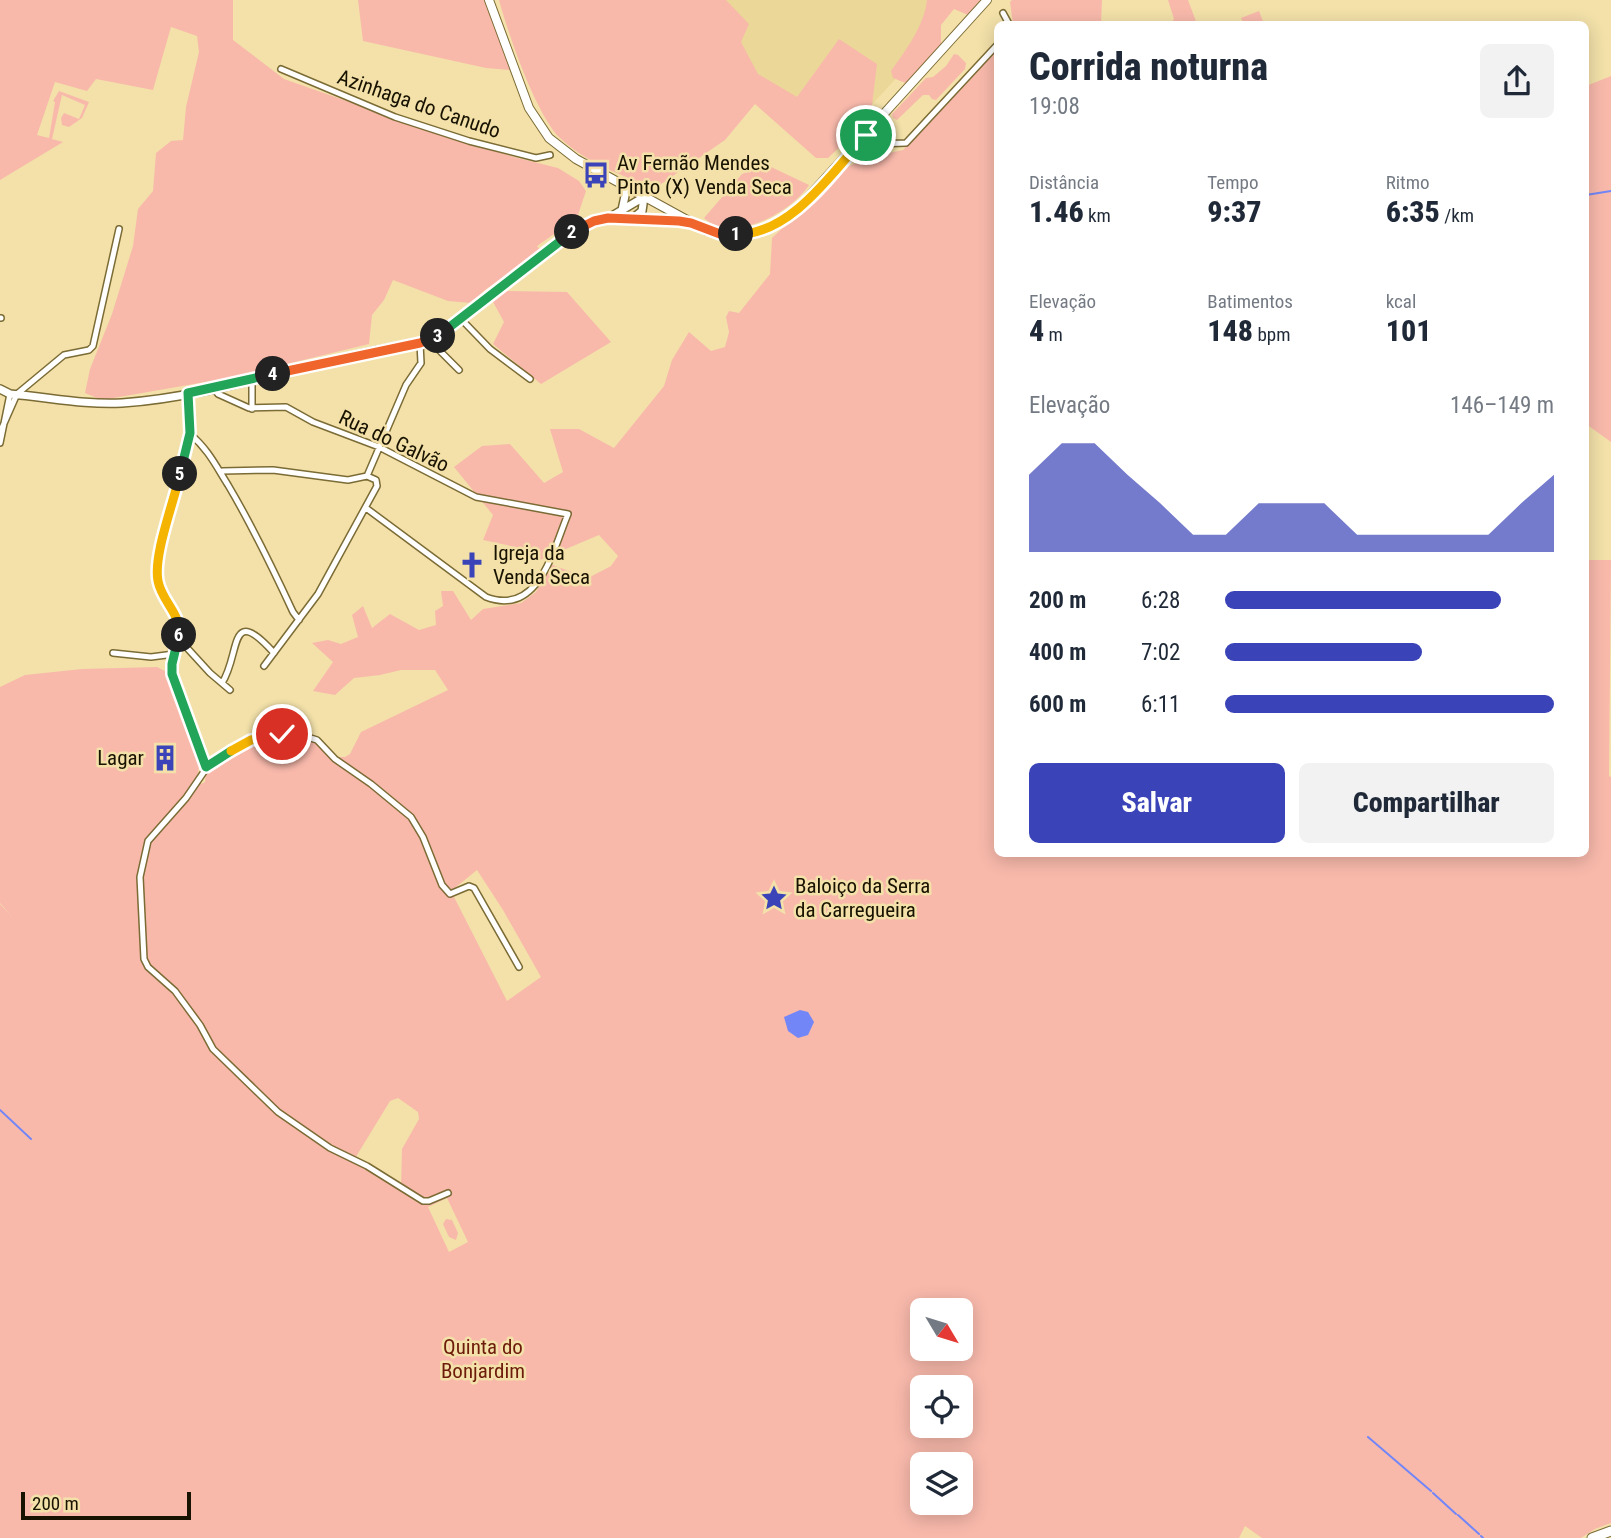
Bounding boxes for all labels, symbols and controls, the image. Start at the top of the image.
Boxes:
button: share [1480,44,1554,118]
text: Corrida noturna [1029,45,1268,89]
street label: Azinhaga do Canudo [334,65,504,143]
text: 19:08 [1029,93,1080,120]
pin [836,105,896,165]
icon: arrive [847,116,885,154]
place label: Av Fernão Mendes Pinto (X) Venda Seca [617,151,792,199]
bus stop icon: Av Fernão Mendes Pinto (X) Venda Seca [581,160,611,190]
text: Distância [1029,171,1099,194]
text: Tempo [1207,171,1258,194]
text: Ritmo [1386,171,1430,194]
text: 1.46 [1029,194,1084,229]
text: 9:37 [1207,194,1262,229]
text: 6:35 [1386,194,1440,229]
text: km [1084,204,1111,227]
text: /km [1440,204,1474,227]
pin: 2 [554,215,590,250]
pin: 1 [718,216,754,252]
text: 2 [567,220,576,243]
text: 1 [731,222,740,245]
text: Elevação [1029,290,1096,313]
text: Batimentos [1207,290,1293,313]
text: kcal [1386,290,1416,313]
text: 4 [1029,313,1044,348]
text: 148 [1207,313,1253,348]
text: 101 [1386,313,1431,348]
pin: 3 [420,318,456,354]
text: m [1044,323,1063,346]
text: bpm [1253,323,1290,346]
text: 3 [433,324,442,347]
pin: 4 [256,356,290,392]
text: 4 [268,362,277,385]
text: Elevação [1029,392,1110,419]
text: 146–149 m [1450,392,1554,419]
street label: Rua do Galvão [335,405,453,477]
pin: 5 [162,456,198,491]
text: 5 [175,462,184,485]
place label: Igreja da Venda Seca [493,541,590,589]
church icon: Igreja da Venda Seca [457,550,487,580]
text: 200 m [1029,587,1086,614]
text: 6:28 [1141,587,1180,614]
pin: 6 [162,618,196,652]
text: 6 [174,623,183,646]
text: 400 m [1029,639,1086,666]
text: 7:02 [1141,639,1180,666]
text: 600 m [1029,691,1086,718]
text: 6:11 [1141,691,1180,718]
pin [252,704,312,764]
icon: check [263,715,301,753]
building icon: Lagar [150,743,180,773]
place label: Lagar [97,746,144,770]
button: Salvar [1029,763,1285,843]
button: Compartilhar [1299,763,1554,843]
place label: Baloiço da Serra da Carregueira [795,874,930,922]
place icon: Baloiço da Serra da Carregueira [759,883,789,913]
north arrow [910,1298,973,1362]
map controls [910,1298,973,1515]
park label: Quinta do Bonjardim [441,1335,525,1383]
button: locate [910,1375,973,1438]
button: layers [910,1452,973,1515]
scale bar [21,1489,191,1521]
text: 200 m [32,1492,79,1515]

